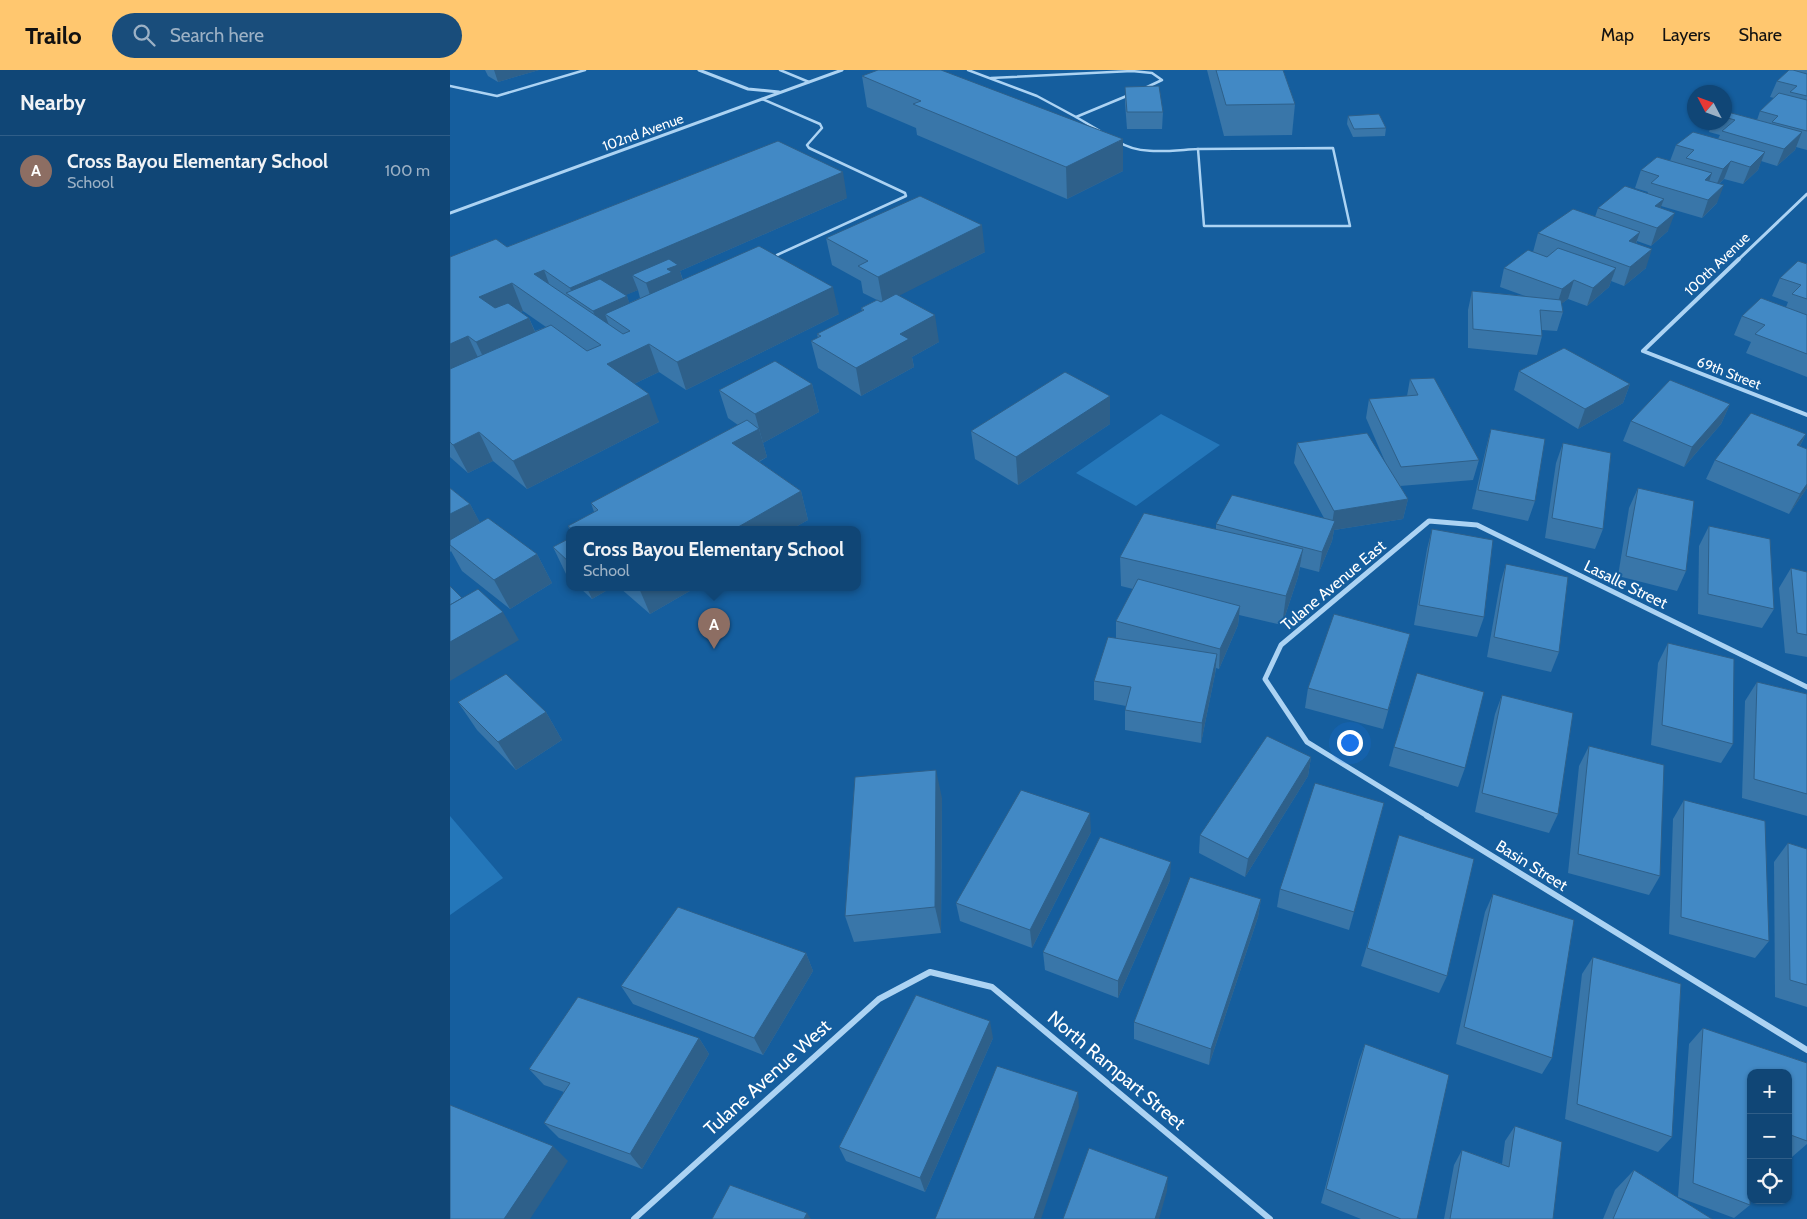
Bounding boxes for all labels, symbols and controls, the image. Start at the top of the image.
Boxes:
search box [112,13,462,58]
text: Trailo [25,21,82,50]
icon: search [130,21,158,49]
text: Search here [170,24,264,47]
text: Map [1601,24,1634,46]
text: Layers [1662,24,1711,46]
text: Share [1739,24,1782,46]
north arrow [1687,85,1732,130]
text: Nearby [20,90,86,115]
street label: 102nd Avenue [600,109,686,155]
text: Cross Bayou Elementary School [67,150,328,173]
text: A [31,161,41,180]
text: 100 m [385,161,430,180]
text: School [67,173,114,192]
street label: 100th Avenue [1681,228,1753,300]
street label: 69th Street [1694,353,1764,394]
popup [566,526,861,591]
street label: Tulane Avenue East [1277,536,1390,635]
text: Cross Bayou Elementary School [583,538,844,561]
street label: Lasalle Street [1581,556,1671,613]
text: School [583,561,630,580]
pin: A [698,608,730,649]
your location [1337,730,1363,756]
street label: Basin Street [1492,836,1572,895]
street label: North Rampart Street [1043,1006,1191,1135]
street label: Tulane Avenue West [699,1014,836,1140]
map controls [1747,1069,1792,1204]
button: + [1747,1069,1792,1114]
button: − [1747,1114,1792,1159]
button: locate [1747,1159,1792,1204]

